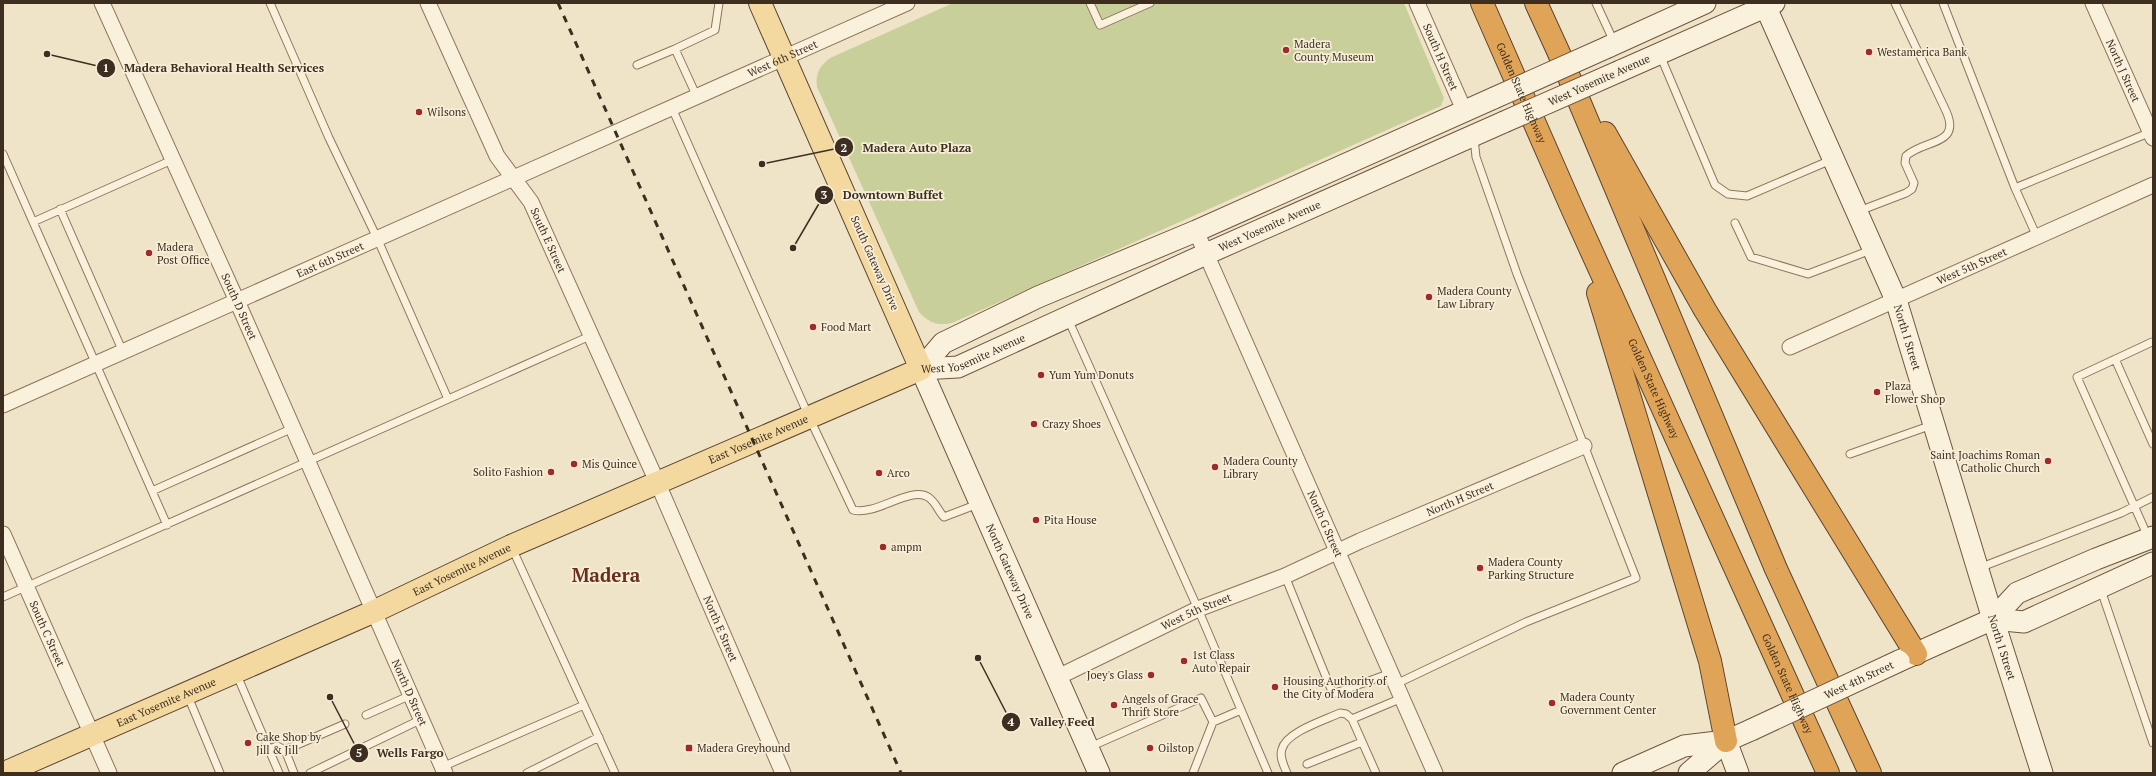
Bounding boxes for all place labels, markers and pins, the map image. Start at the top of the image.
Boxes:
place label: Madera County Museum [1294,37,1375,64]
marker: Madera County Museum [1281,45,1291,55]
place label: Westamerica Bank [1877,45,1967,59]
marker: Westamerica Bank [1864,47,1874,57]
callout: Madera Behavioral Health Services [96,56,333,80]
place label: Wilsons [427,105,466,119]
marker: Wilsons [414,107,424,117]
callout: Madera Auto Plaza [834,135,979,159]
callout: Downtown Buffet [814,183,951,207]
place label: Madera Post Office [157,240,210,267]
marker: Madera Post Office [144,248,154,258]
place label: Madera County Law Library [1437,284,1512,311]
marker: Madera County Law Library [1424,292,1434,302]
place label: Food Mart [821,320,871,334]
marker: Food Mart [808,322,818,332]
place label: Yum Yum Donuts [1049,368,1134,382]
marker: Yum Yum Donuts [1036,370,1046,380]
place label: Plaza Flower Shop [1885,379,1945,406]
marker: Plaza Flower Shop [1872,387,1882,397]
place label: Crazy Shoes [1042,417,1101,431]
marker: Crazy Shoes [1029,419,1039,429]
place label: Saint Joachims Roman Catholic Church [1930,448,2041,475]
place label: Madera County Library [1223,454,1298,481]
marker: Saint Joachims Roman Catholic Church [2043,456,2053,466]
place label: Mis Quince [582,457,638,471]
marker: Mis Quince [569,459,579,469]
marker: Madera County Library [1210,462,1220,472]
place label: Solito Fashion [473,465,543,479]
place label: Arco [887,466,910,480]
marker: Solito Fashion [546,467,556,477]
marker: Arco [874,468,884,478]
place label: Pita House [1044,513,1097,527]
marker: Pita House [1031,515,1041,525]
place label: ampm [891,540,922,554]
marker: ampm [878,542,888,552]
place label: Madera County Parking Structure [1488,555,1575,582]
marker: Madera County Parking Structure [1475,563,1485,573]
place label: 1st Class Auto Repair [1192,648,1251,675]
marker: 1st Class Auto Repair [1179,656,1189,666]
place label: Joey's Glass [1087,668,1143,682]
marker: Joey's Glass [1146,670,1156,680]
place label: Housing Authority of the City of Modera [1283,674,1388,701]
marker: Housing Authority of the City of Modera [1270,682,1280,692]
place label: Madera County Government Center [1560,690,1657,717]
place label: Angels of Grace Thrift Store [1122,692,1199,719]
marker: Madera County Government Center [1547,698,1557,708]
marker: Angels of Grace Thrift Store [1109,700,1119,710]
callout: Valley Feed [1001,710,1102,734]
place label: Cake Shop by Jill & Jill [256,730,322,757]
marker: Cake Shop by Jill & Jill [243,738,253,748]
callout: Wells Fargo [349,741,452,765]
place label: Madera Greyhound [697,741,790,755]
place label: Oilstop [1158,741,1194,755]
marker: Madera Greyhound [684,743,694,753]
marker: Oilstop [1145,743,1155,753]

